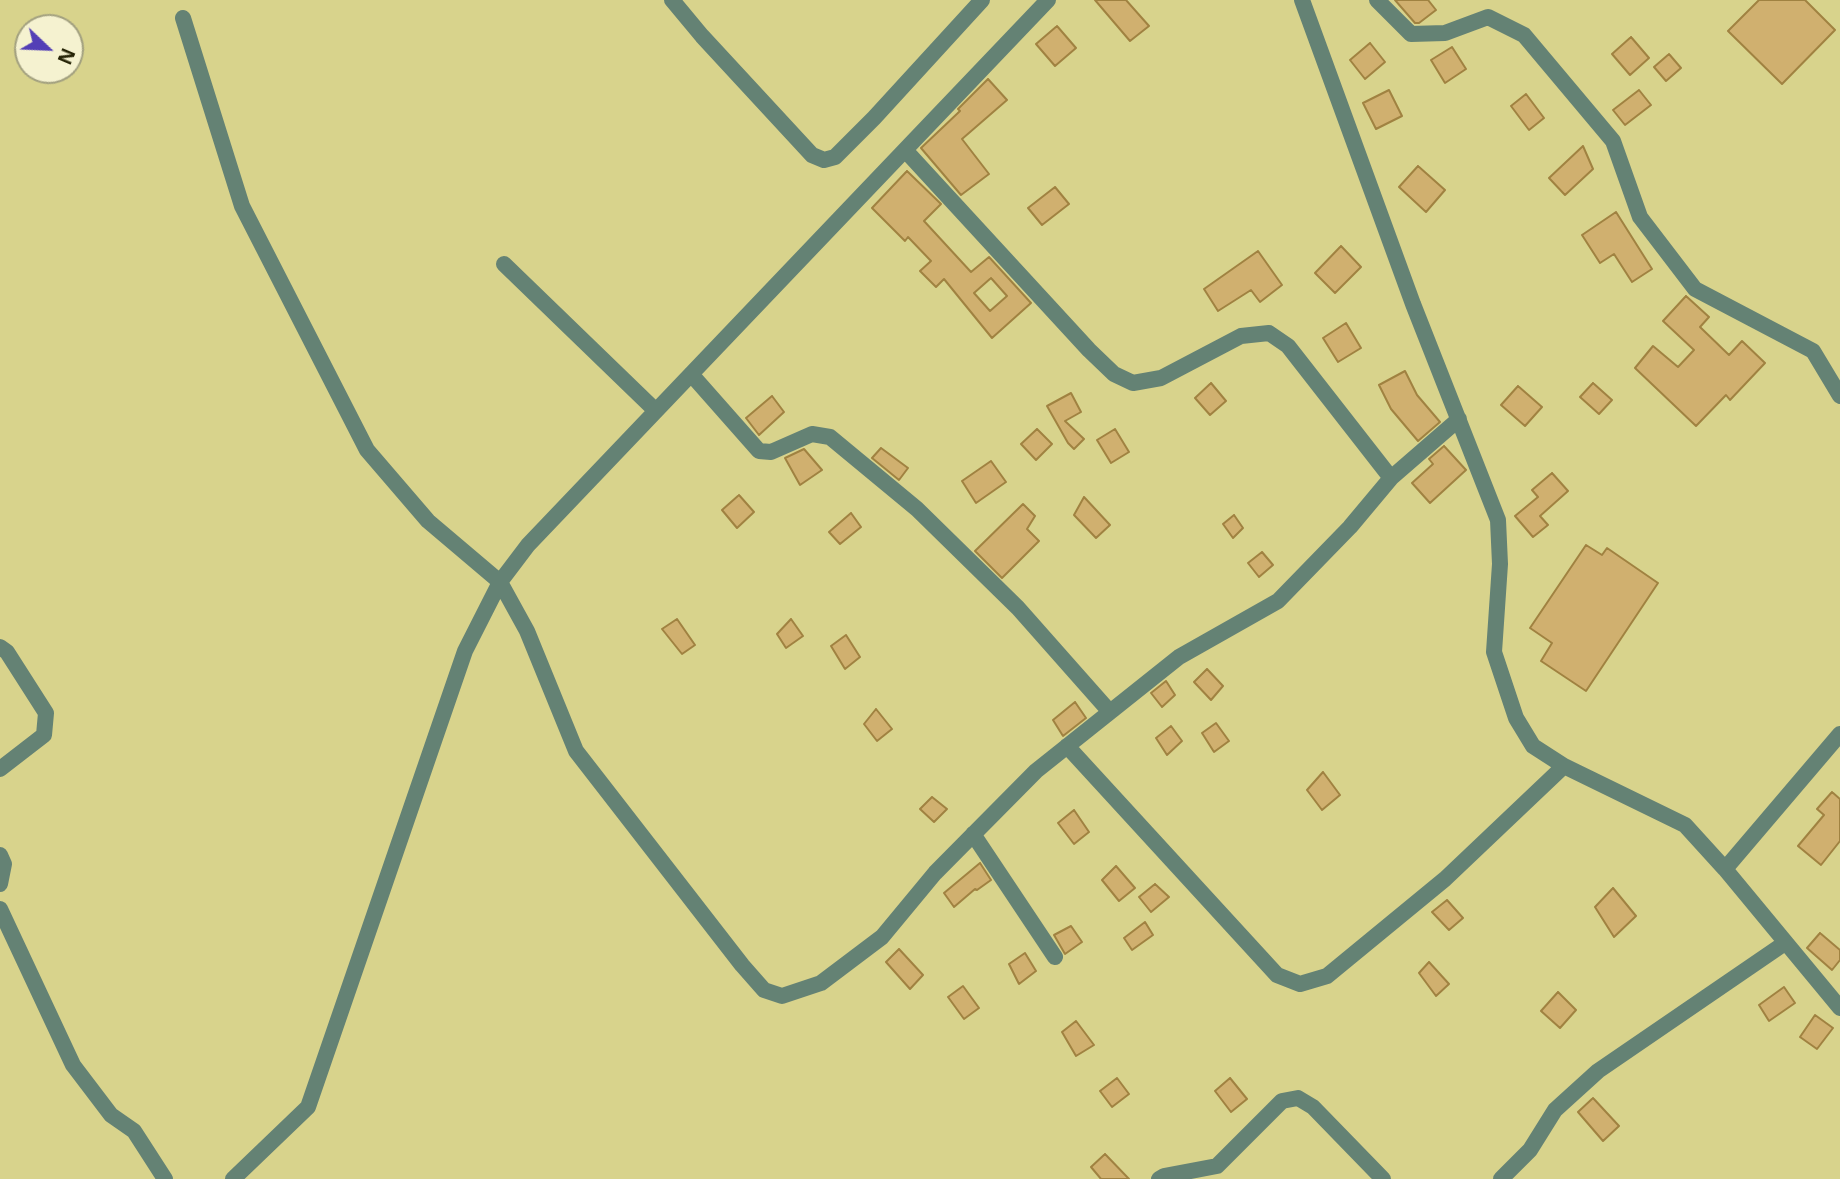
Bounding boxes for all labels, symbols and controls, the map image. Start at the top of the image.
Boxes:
north arrow [14,14,84,84]
text: N [52,44,81,69]

